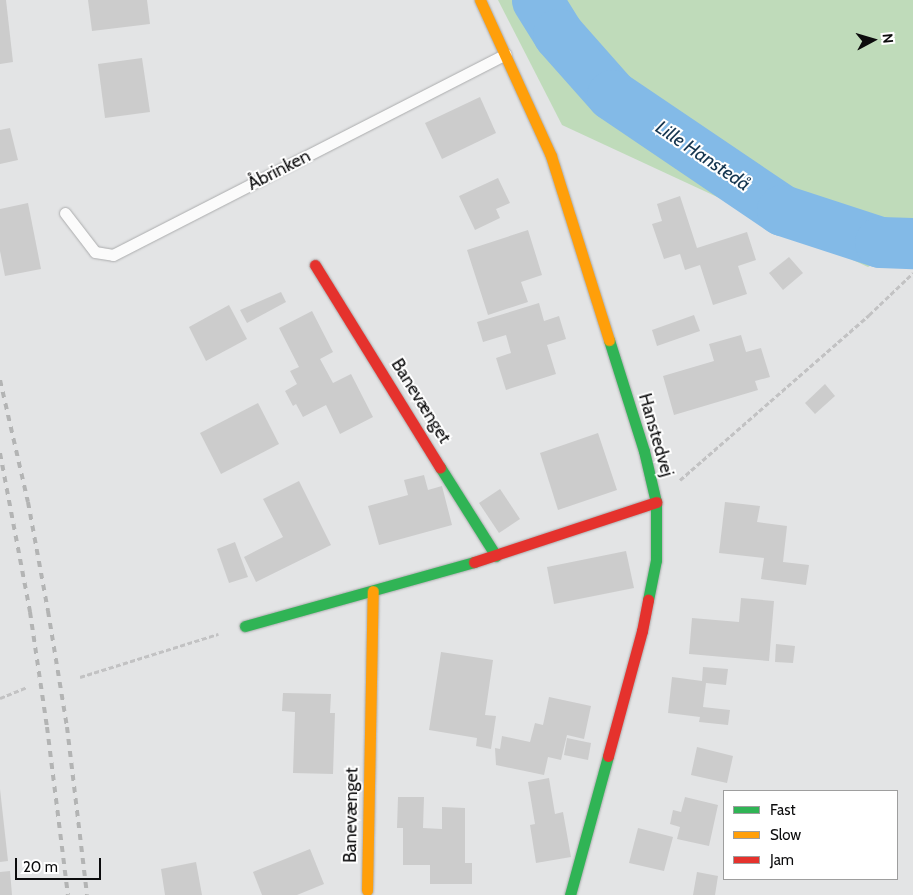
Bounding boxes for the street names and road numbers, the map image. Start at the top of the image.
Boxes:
street label: Åbrinken [244,145,314,195]
street label: Banevænget [386,355,456,447]
street label: Hanstedvej [634,391,678,479]
street label: Banevænget [339,767,363,863]

